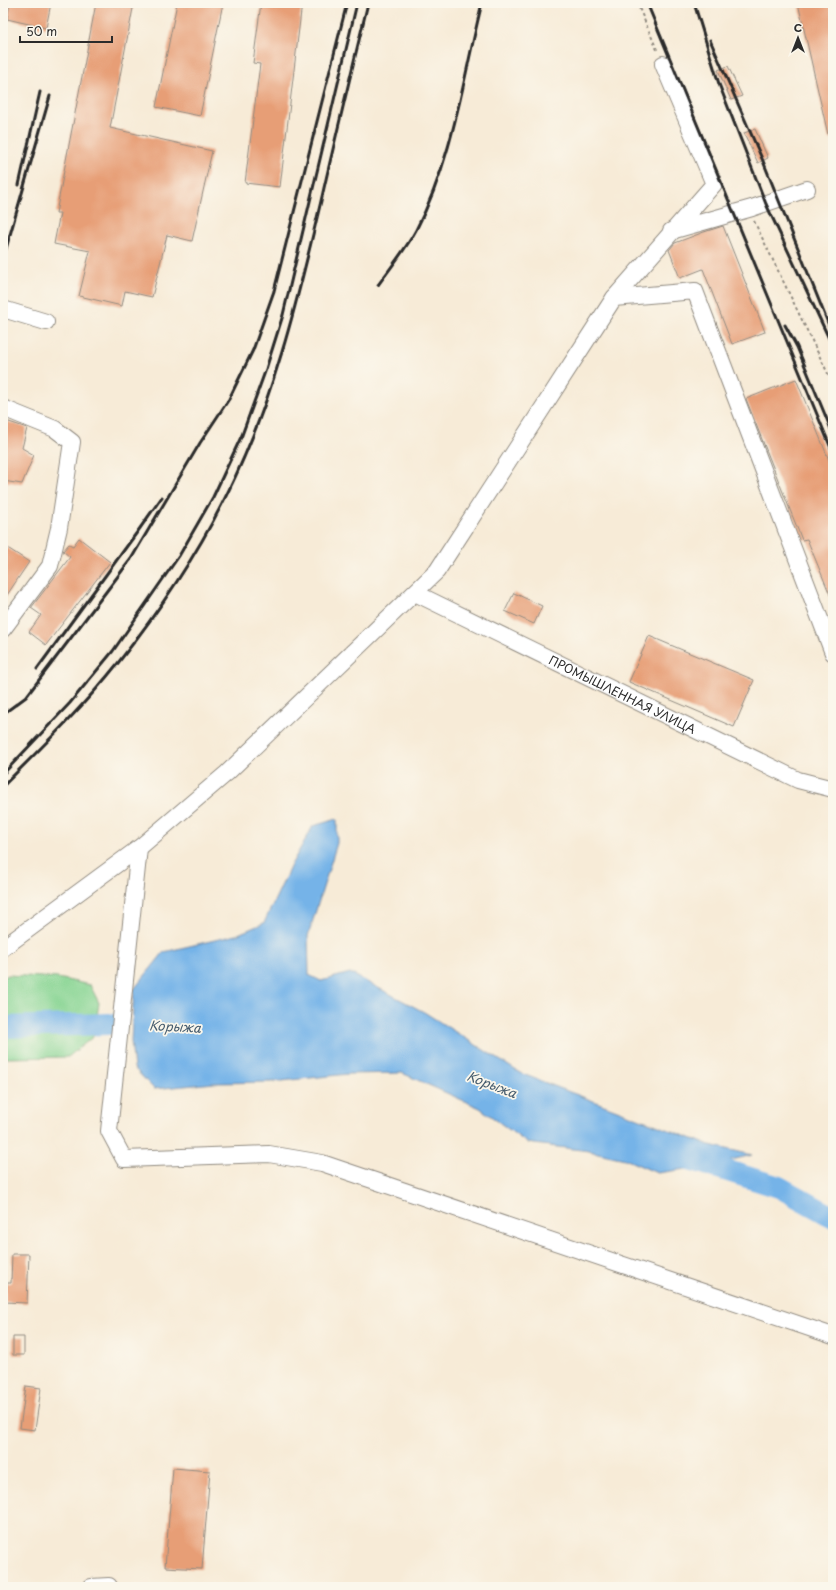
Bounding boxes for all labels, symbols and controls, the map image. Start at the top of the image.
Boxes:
scale bar [20,18,112,44]
north arrow [778,18,818,58]
text: С [794,19,802,36]
text: 50 m [26,22,57,40]
street label: ПРОМЫШЛЕННАЯ УЛИЦА [546,651,699,738]
water label: Корыжа [149,1015,202,1037]
water label: Корыжа [464,1066,521,1103]

